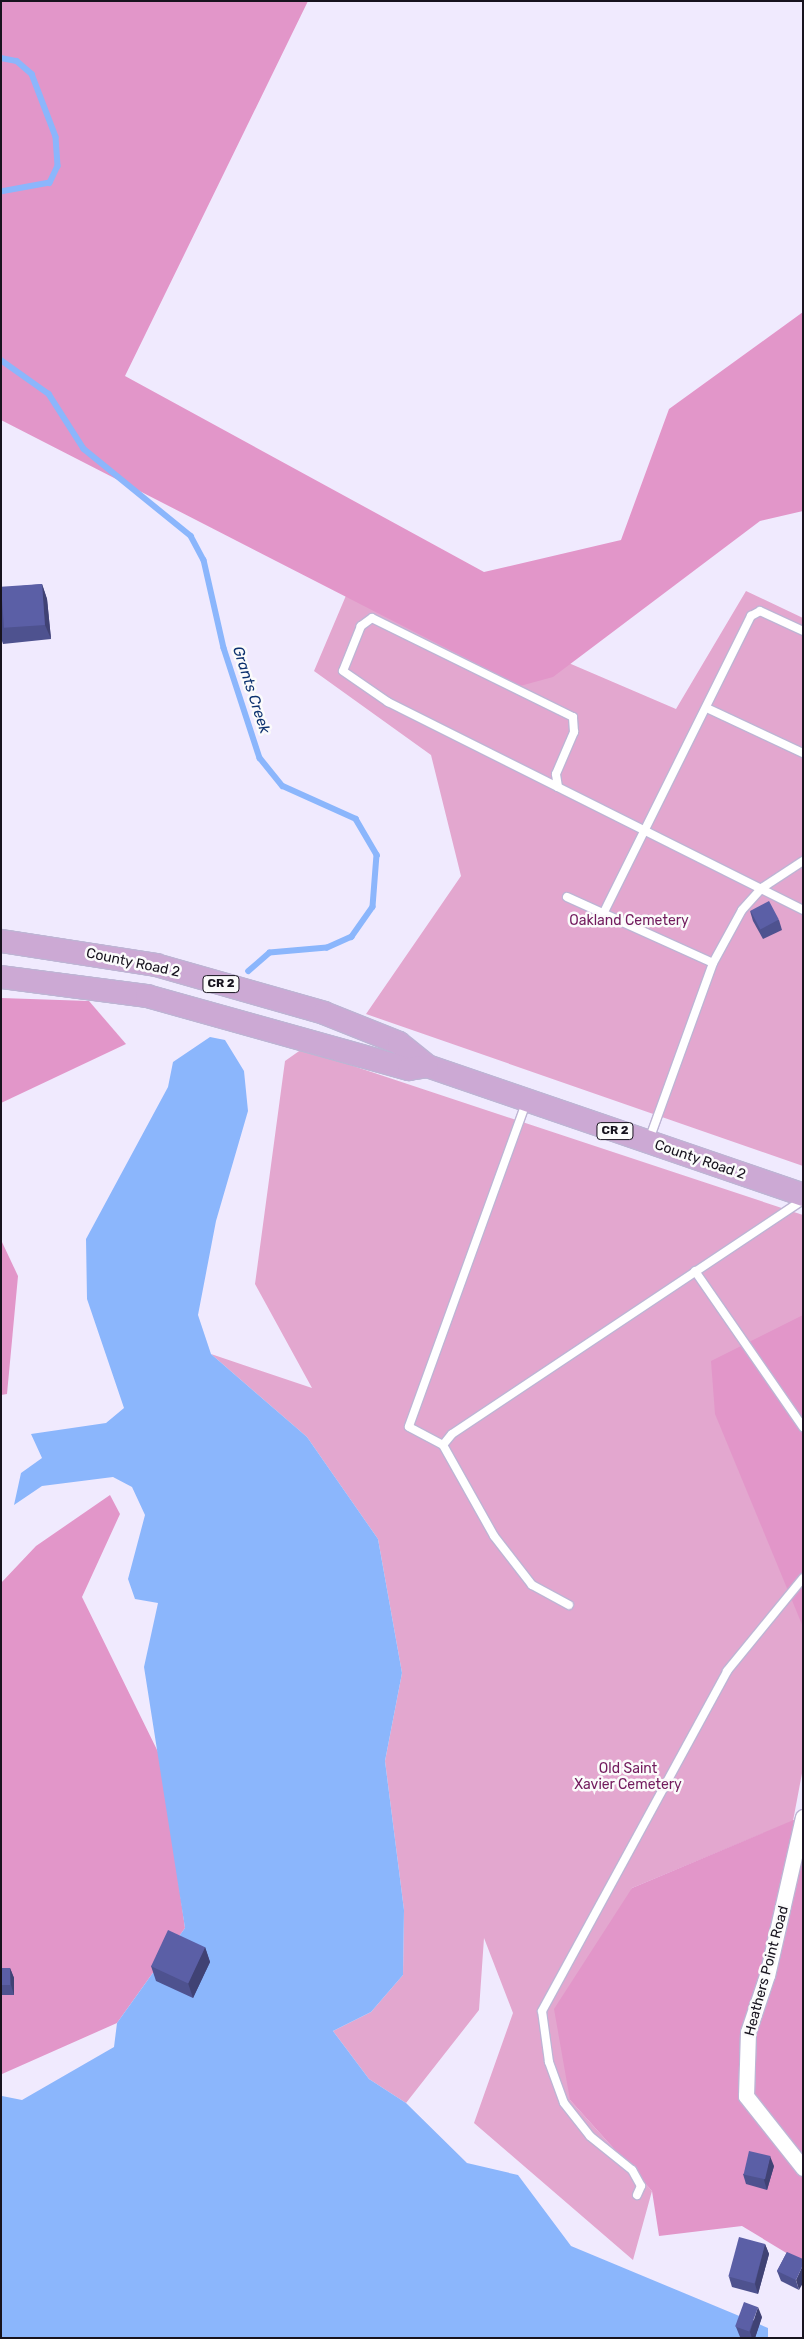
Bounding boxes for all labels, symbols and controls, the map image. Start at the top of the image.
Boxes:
water label: Grants Creek [228,644,274,736]
park label: Oakland Cemetery [569,913,689,929]
street label: County Road 2 [84,945,182,981]
road number: CR 2 [202,974,240,994]
road number: CR 2 [596,1122,634,1140]
street label: County Road 2 [652,1136,748,1184]
park label: Old Saint Xavier Cemetery [574,1761,682,1794]
street label: Heathers Point Road [742,1904,792,2038]

